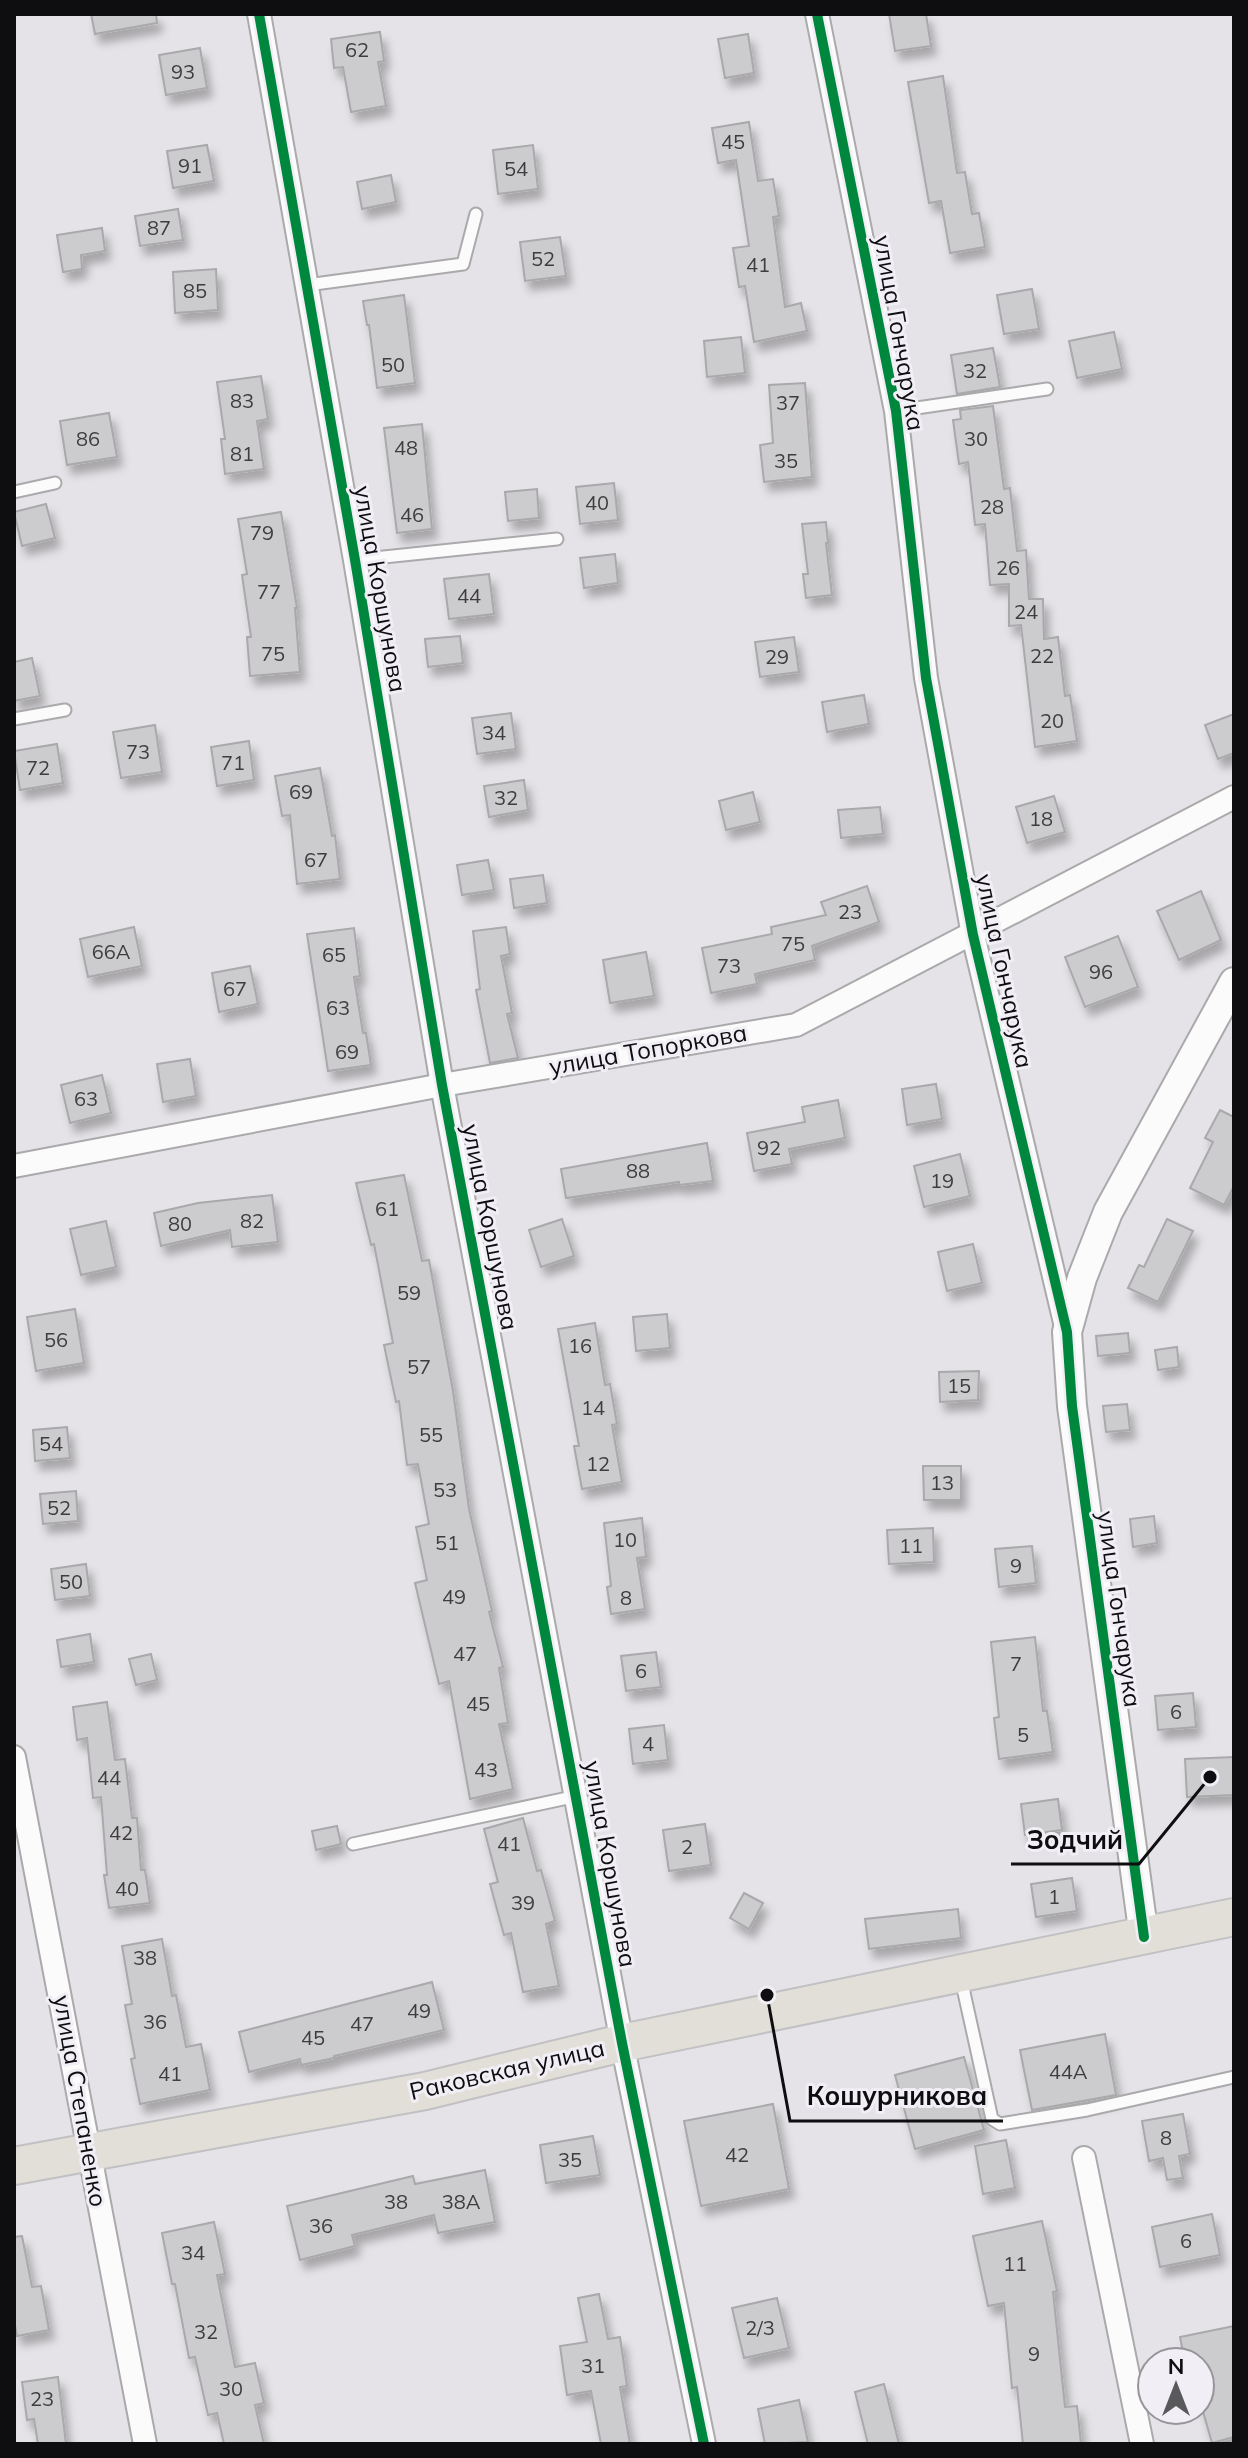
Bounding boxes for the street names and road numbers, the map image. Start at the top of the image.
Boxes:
street label: улица Гончарука [868,233,932,433]
street label: улица Коршунова [348,483,414,695]
street label: улица Гончарука [970,871,1040,1071]
street label: улица Топоркова [546,1017,749,1081]
street label: улица Коршунова [456,1121,526,1332]
street label: улица Гончарука [1091,1509,1149,1709]
street label: улица Коршунова [578,1758,644,1970]
street label: улица Степаненко [48,1993,114,2209]
street label: Раковская улица [406,2032,607,2106]

